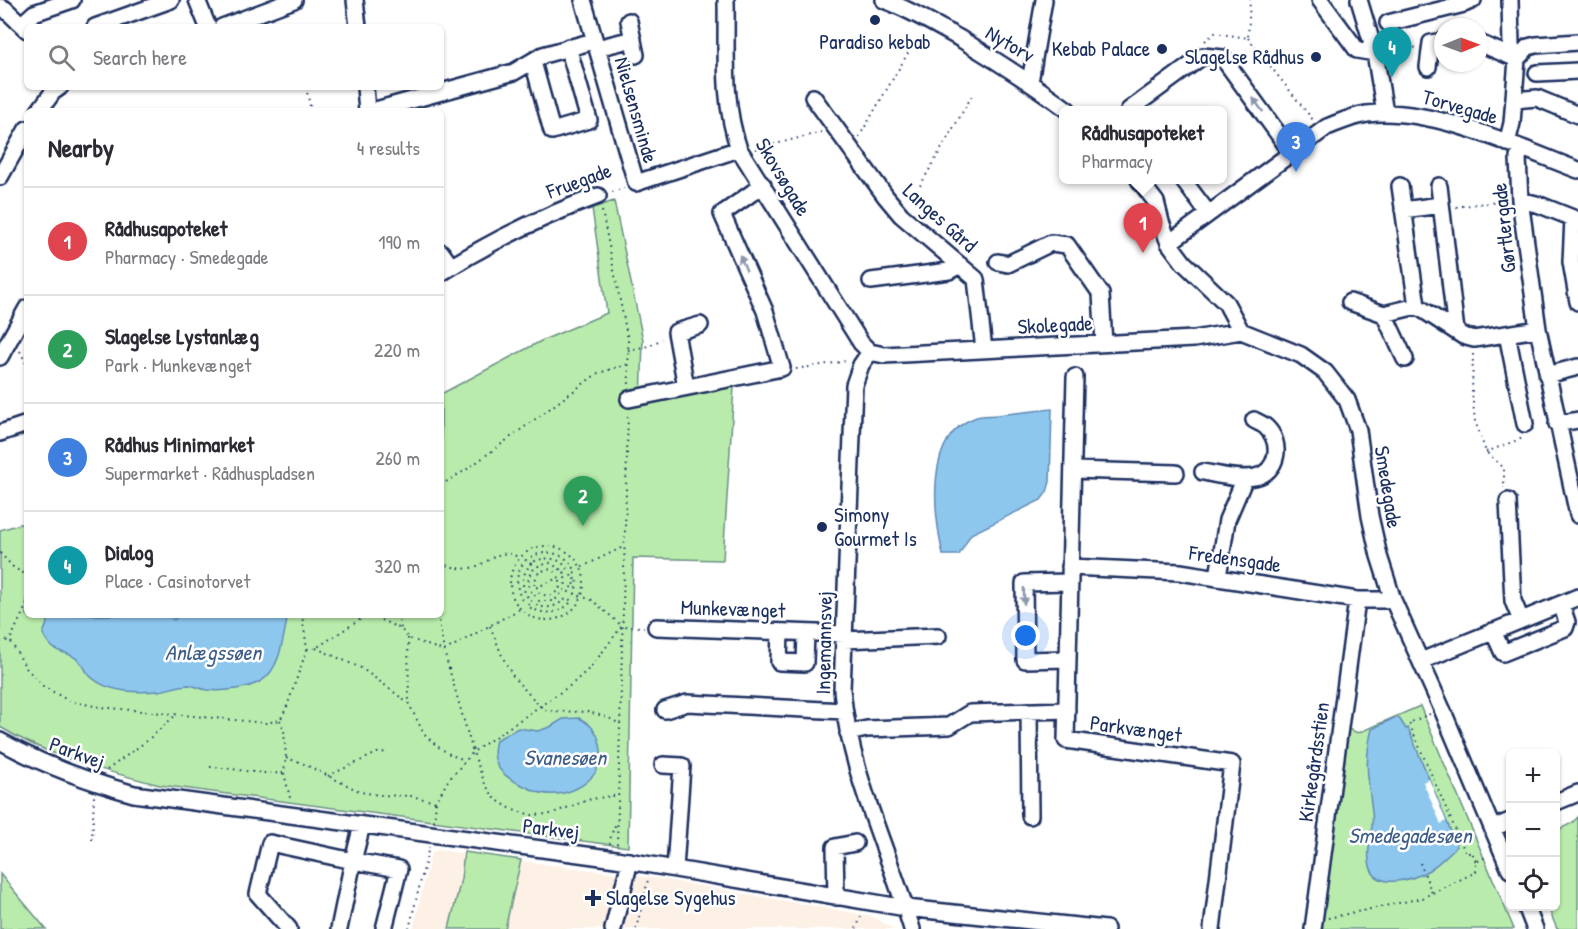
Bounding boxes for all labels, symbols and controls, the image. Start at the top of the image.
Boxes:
marker: Paradiso kebab [868,13,882,27]
street label: Nytorv [980,18,1041,69]
north arrow [1434,18,1488,72]
search box [24,24,444,90]
place label: Paradiso kebab [819,27,931,56]
pin: 4 [1372,28,1412,77]
place label: Kebab Palace [1052,34,1150,63]
icon: search [45,41,78,74]
text: Search here [93,42,187,72]
marker: Kebab Palace [1155,42,1169,56]
place label: Slagelse Rådhus [1185,42,1304,71]
marker: Slagelse Rådhus [1309,50,1323,64]
street label: Nielsensminde [608,54,665,166]
street label: Torvegade [1419,82,1501,131]
one-way arrow [1252,98,1264,114]
popup [1059,106,1227,184]
text: Rådhusapoteket [1082,117,1204,147]
pin: 3 [1276,122,1316,172]
text: Nearby [48,130,114,165]
street label: Skovsøgade [749,132,818,221]
text: 4 results [357,134,420,161]
text: Pharmacy [1082,147,1153,174]
street label: Fruegade [542,155,615,206]
street label: Langes Gård [897,176,984,259]
street label: Gørtlergade [1484,182,1523,275]
pin: 1 [1124,204,1162,253]
text: Rådhusapoteket [105,213,227,243]
text: 1 [64,228,71,255]
text: 190 m [378,228,420,255]
text: Pharmacy · Smedegade [105,243,268,270]
one-way arrow [738,253,748,271]
street label: Skolegade [1017,308,1093,341]
text: Slagelse Lystanlæg [105,321,259,351]
text: 2 [63,336,72,363]
text: 220 m [374,336,420,363]
text: Park · Munkevænget [105,351,251,378]
text: Rådhus Minimarket [105,429,254,459]
text: 3 [63,444,72,471]
text: 260 m [376,444,420,471]
street label: Smedegade [1368,444,1409,530]
text: Supermarket · Rådhuspladsen [105,459,315,486]
pin: 2 [564,476,602,526]
place label: Simony Gourmet Is [834,500,917,553]
marker: Simony Gourmet Is [815,520,829,534]
text: Dialog [105,537,154,567]
street label: Fredensgade [1186,538,1283,579]
text: 4 [64,552,71,579]
text: 320 m [375,552,420,579]
text: Place · Casinotorvet [105,567,250,594]
one-way arrow [1019,587,1029,606]
street label: Ingemannsvej [808,591,839,695]
street label: Munkevænget [680,592,787,625]
your location [1011,621,1040,650]
water label: Anlægssøen [165,637,263,667]
street label: Kirkegårdsstien [1291,700,1336,824]
street label: Parkvænget [1088,708,1185,749]
street label: Parkvej [46,729,109,776]
water label: Svanesøen [524,742,608,772]
map controls [1506,749,1560,911]
button: + [1506,749,1560,803]
button: − [1506,803,1560,857]
street label: Parkvej [521,811,581,846]
water label: Smedegadesøen [1348,820,1474,850]
button: locate [1506,857,1560,911]
place label: Slagelse Sygehus [606,883,736,912]
marker: Slagelse Sygehus [584,889,602,907]

